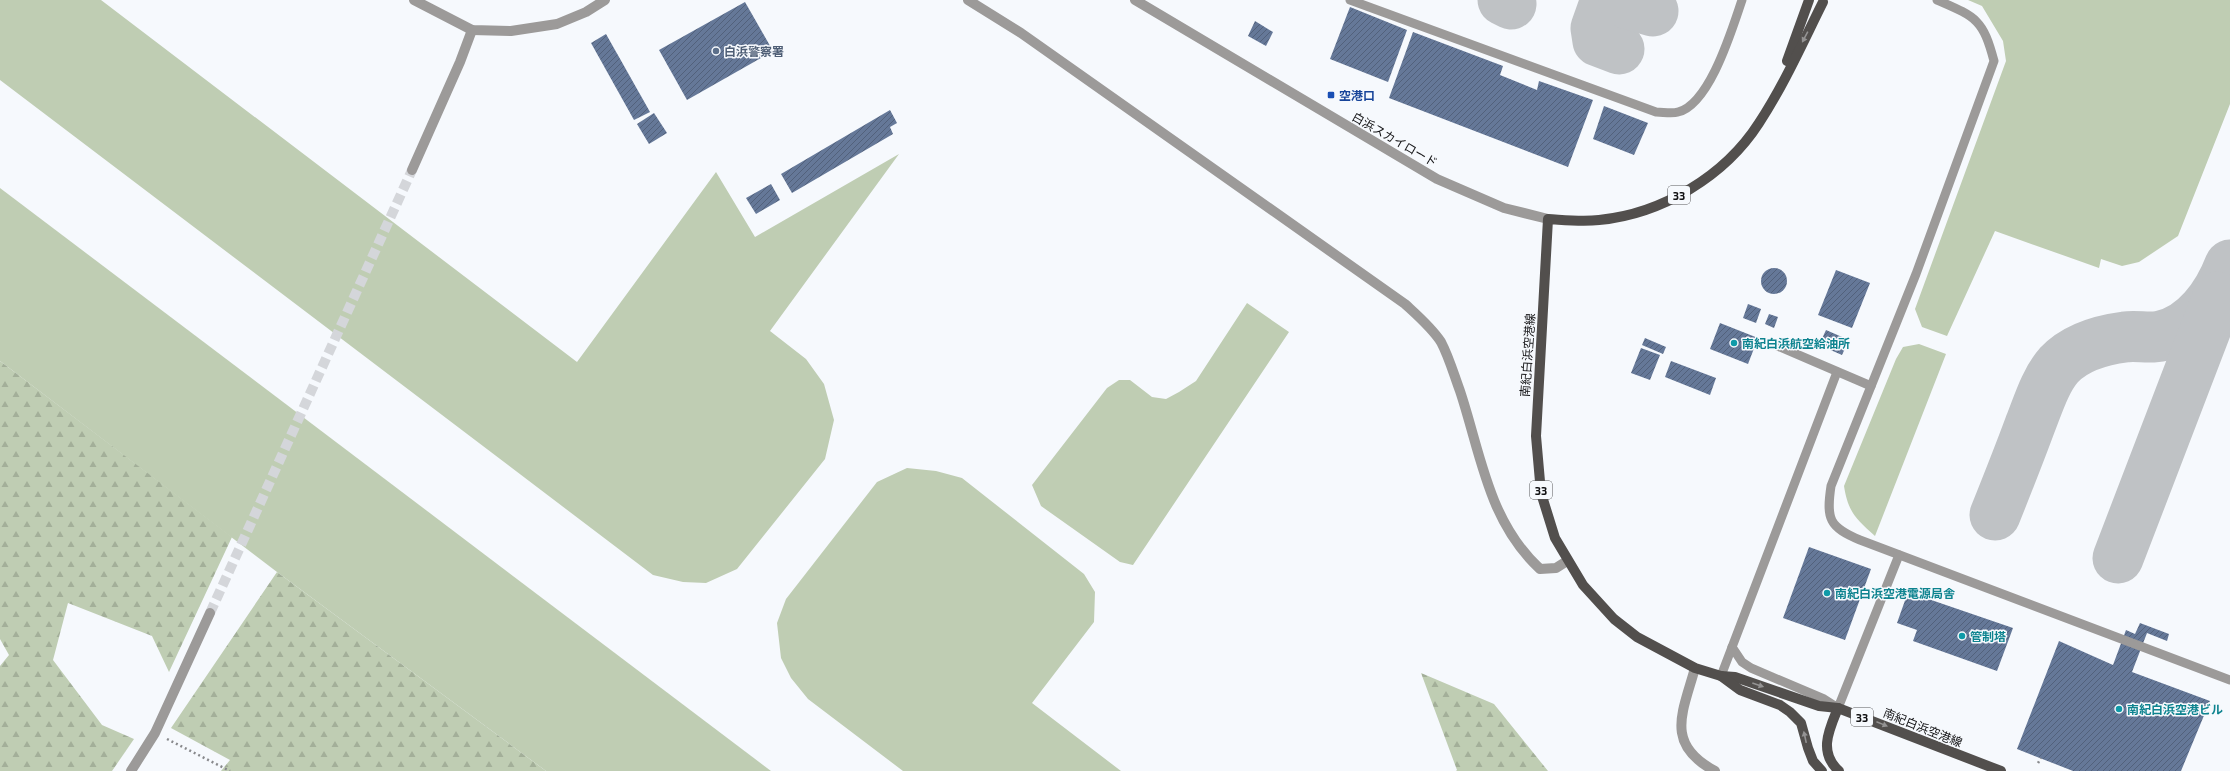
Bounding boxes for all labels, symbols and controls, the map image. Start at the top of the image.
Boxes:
one-way arrow [1802,31,1809,43]
place label: 白浜警察署 [724,44,784,58]
marker: 白浜警察署 [711,46,721,56]
place label: 空港口 [1339,88,1375,102]
marker: 空港口 [1326,90,1336,100]
street label: 白浜スカイロード [1350,109,1440,169]
road number: 33 [1668,186,1690,204]
street label: 南紀白浜空港線 [1517,313,1537,397]
place label: 南紀白浜航空給油所 [1742,336,1850,350]
marker: 南紀白浜航空給油所 [1729,338,1739,348]
road number: 33 [1530,481,1552,499]
place label: 南紀白浜空港電源局舎 [1835,586,1955,600]
marker: 南紀白浜空港電源局舎 [1822,588,1832,598]
place label: 管制塔 [1970,629,2006,643]
marker: 管制塔 [1957,631,1967,641]
one-way arrow [1753,682,1765,688]
place label: 南紀白浜空港ビル [2127,702,2223,716]
marker: 南紀白浜空港ビル [2114,704,2124,714]
street label: 南紀白浜空港線 [1881,705,1965,749]
road number: 33 [1851,708,1873,726]
one-way arrow [1876,722,1888,728]
one-way arrow [1802,730,1808,743]

